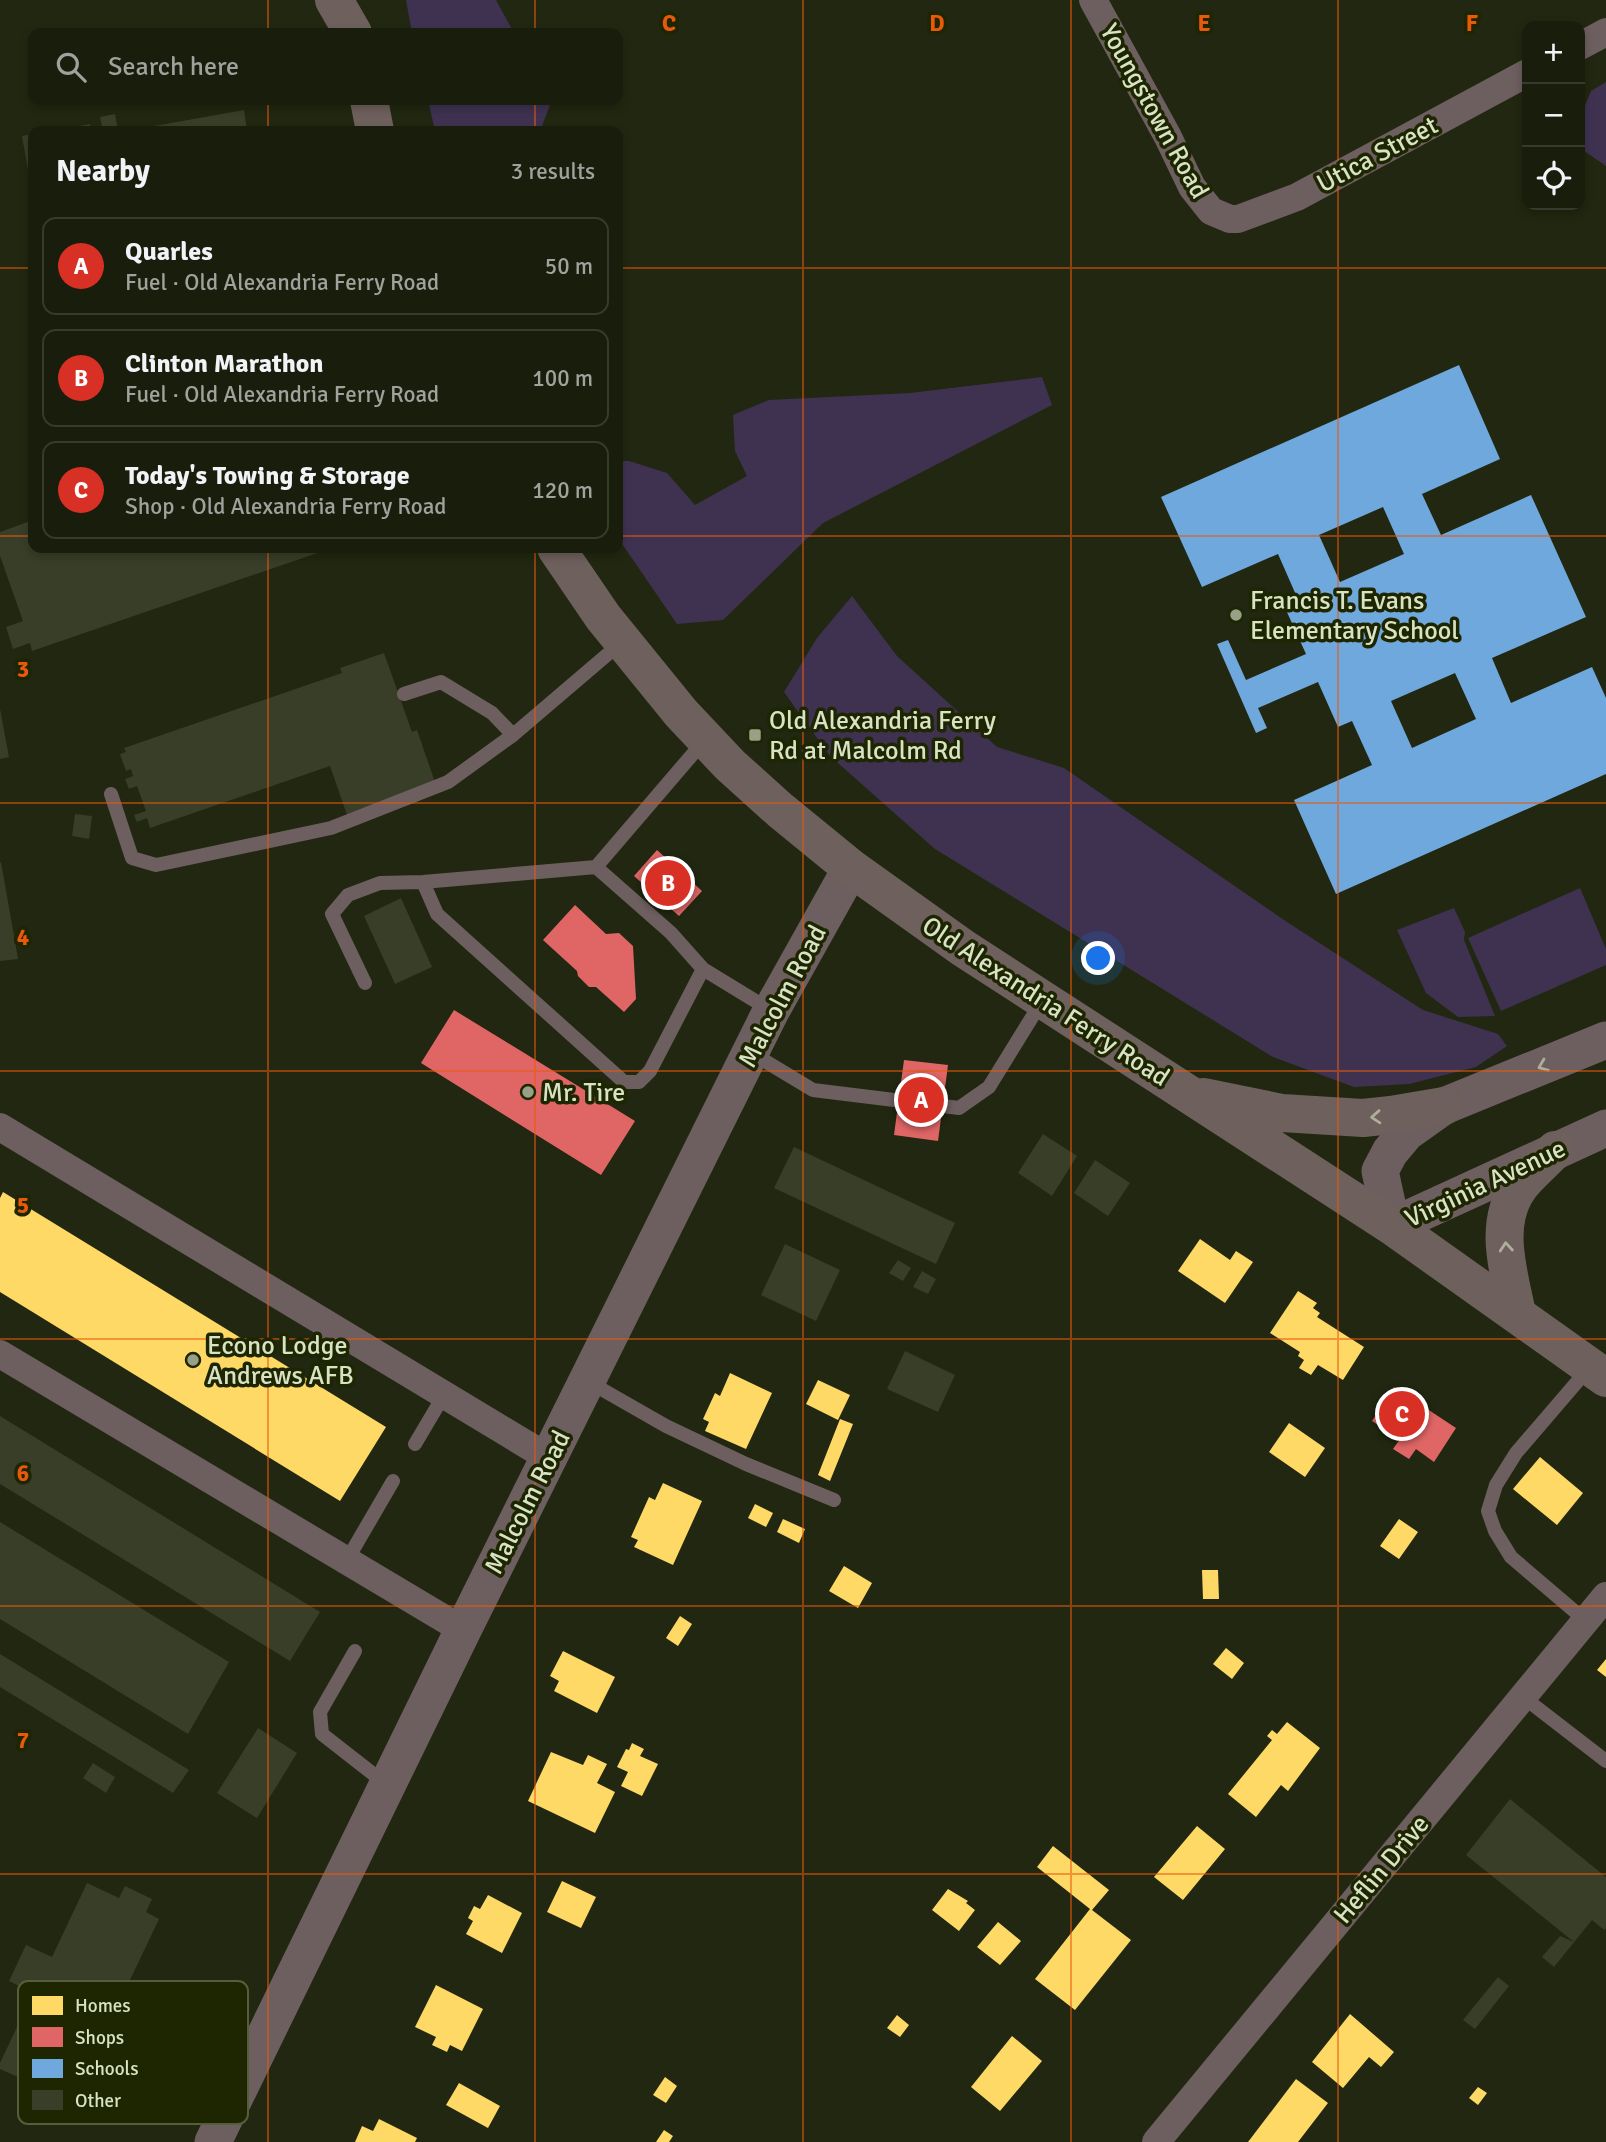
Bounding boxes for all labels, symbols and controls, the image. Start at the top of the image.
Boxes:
text: C [662,9,676,38]
text: D [929,9,945,38]
text: E [1197,9,1211,38]
text: F [1466,9,1478,38]
street label: Youngstown Road [1093,18,1215,205]
map controls [1522,21,1585,210]
button: + [1522,21,1585,84]
search box [28,28,623,105]
icon: search [52,48,90,86]
text: Search here [108,51,239,83]
button: − [1522,84,1585,147]
street label: Utica Street [1311,110,1444,200]
button: locate [1522,147,1585,210]
text: Nearby [56,153,150,190]
text: 3 results [511,157,595,186]
text: Quarles [125,236,213,268]
text: A [74,252,88,281]
text: 50 m [545,252,593,281]
text: Fuel · Old Alexandria Ferry Road [125,268,439,297]
text: Clinton Marathon [125,348,324,380]
text: B [74,364,88,393]
text: 100 m [532,364,593,393]
text: Fuel · Old Alexandria Ferry Road [125,380,439,409]
text: Today's Towing & Storage [125,460,410,492]
text: C [74,476,88,505]
text: 120 m [532,476,593,505]
text: Shop · Old Alexandria Ferry Road [125,492,447,521]
place label: Francis T. Evans Elementary School [1250,585,1459,647]
marker: Francis T. Evans Elementary School [1228,607,1244,623]
text: 3 [17,655,29,684]
place label: Old Alexandria Ferry Rd at Malcolm Rd [769,705,996,767]
marker: Old Alexandria Ferry Rd at Malcolm Rd [747,727,763,743]
pin: B [645,857,691,909]
street label: Old Alexandria Ferry Road [916,910,1175,1094]
street label: Malcolm Road [732,920,834,1073]
text: 4 [17,923,29,952]
your location [1081,941,1115,975]
one-way arrow [1538,1058,1550,1072]
pin: A [898,1074,944,1126]
place label: Mr. Tire [542,1077,625,1109]
marker: Mr. Tire [520,1084,536,1100]
one-way arrow [1371,1109,1382,1124]
street label: Virginia Avenue [1400,1133,1571,1235]
text: 5 [17,1191,29,1220]
one-way arrow [1499,1241,1514,1252]
place label: Econo Lodge Andrews AFB [207,1330,354,1392]
marker: Econo Lodge Andrews AFB [185,1352,201,1368]
pin: C [1379,1388,1425,1440]
street label: Malcolm Road [478,1425,578,1580]
text: 6 [17,1459,29,1488]
text: 7 [17,1726,29,1755]
street label: Heflin Drive [1327,1809,1436,1930]
legend [18,1981,248,2124]
text: Homes [75,1994,131,2018]
text: Shops [75,2026,124,2050]
text: Schools [75,2057,139,2081]
text: Other [75,2089,121,2113]

